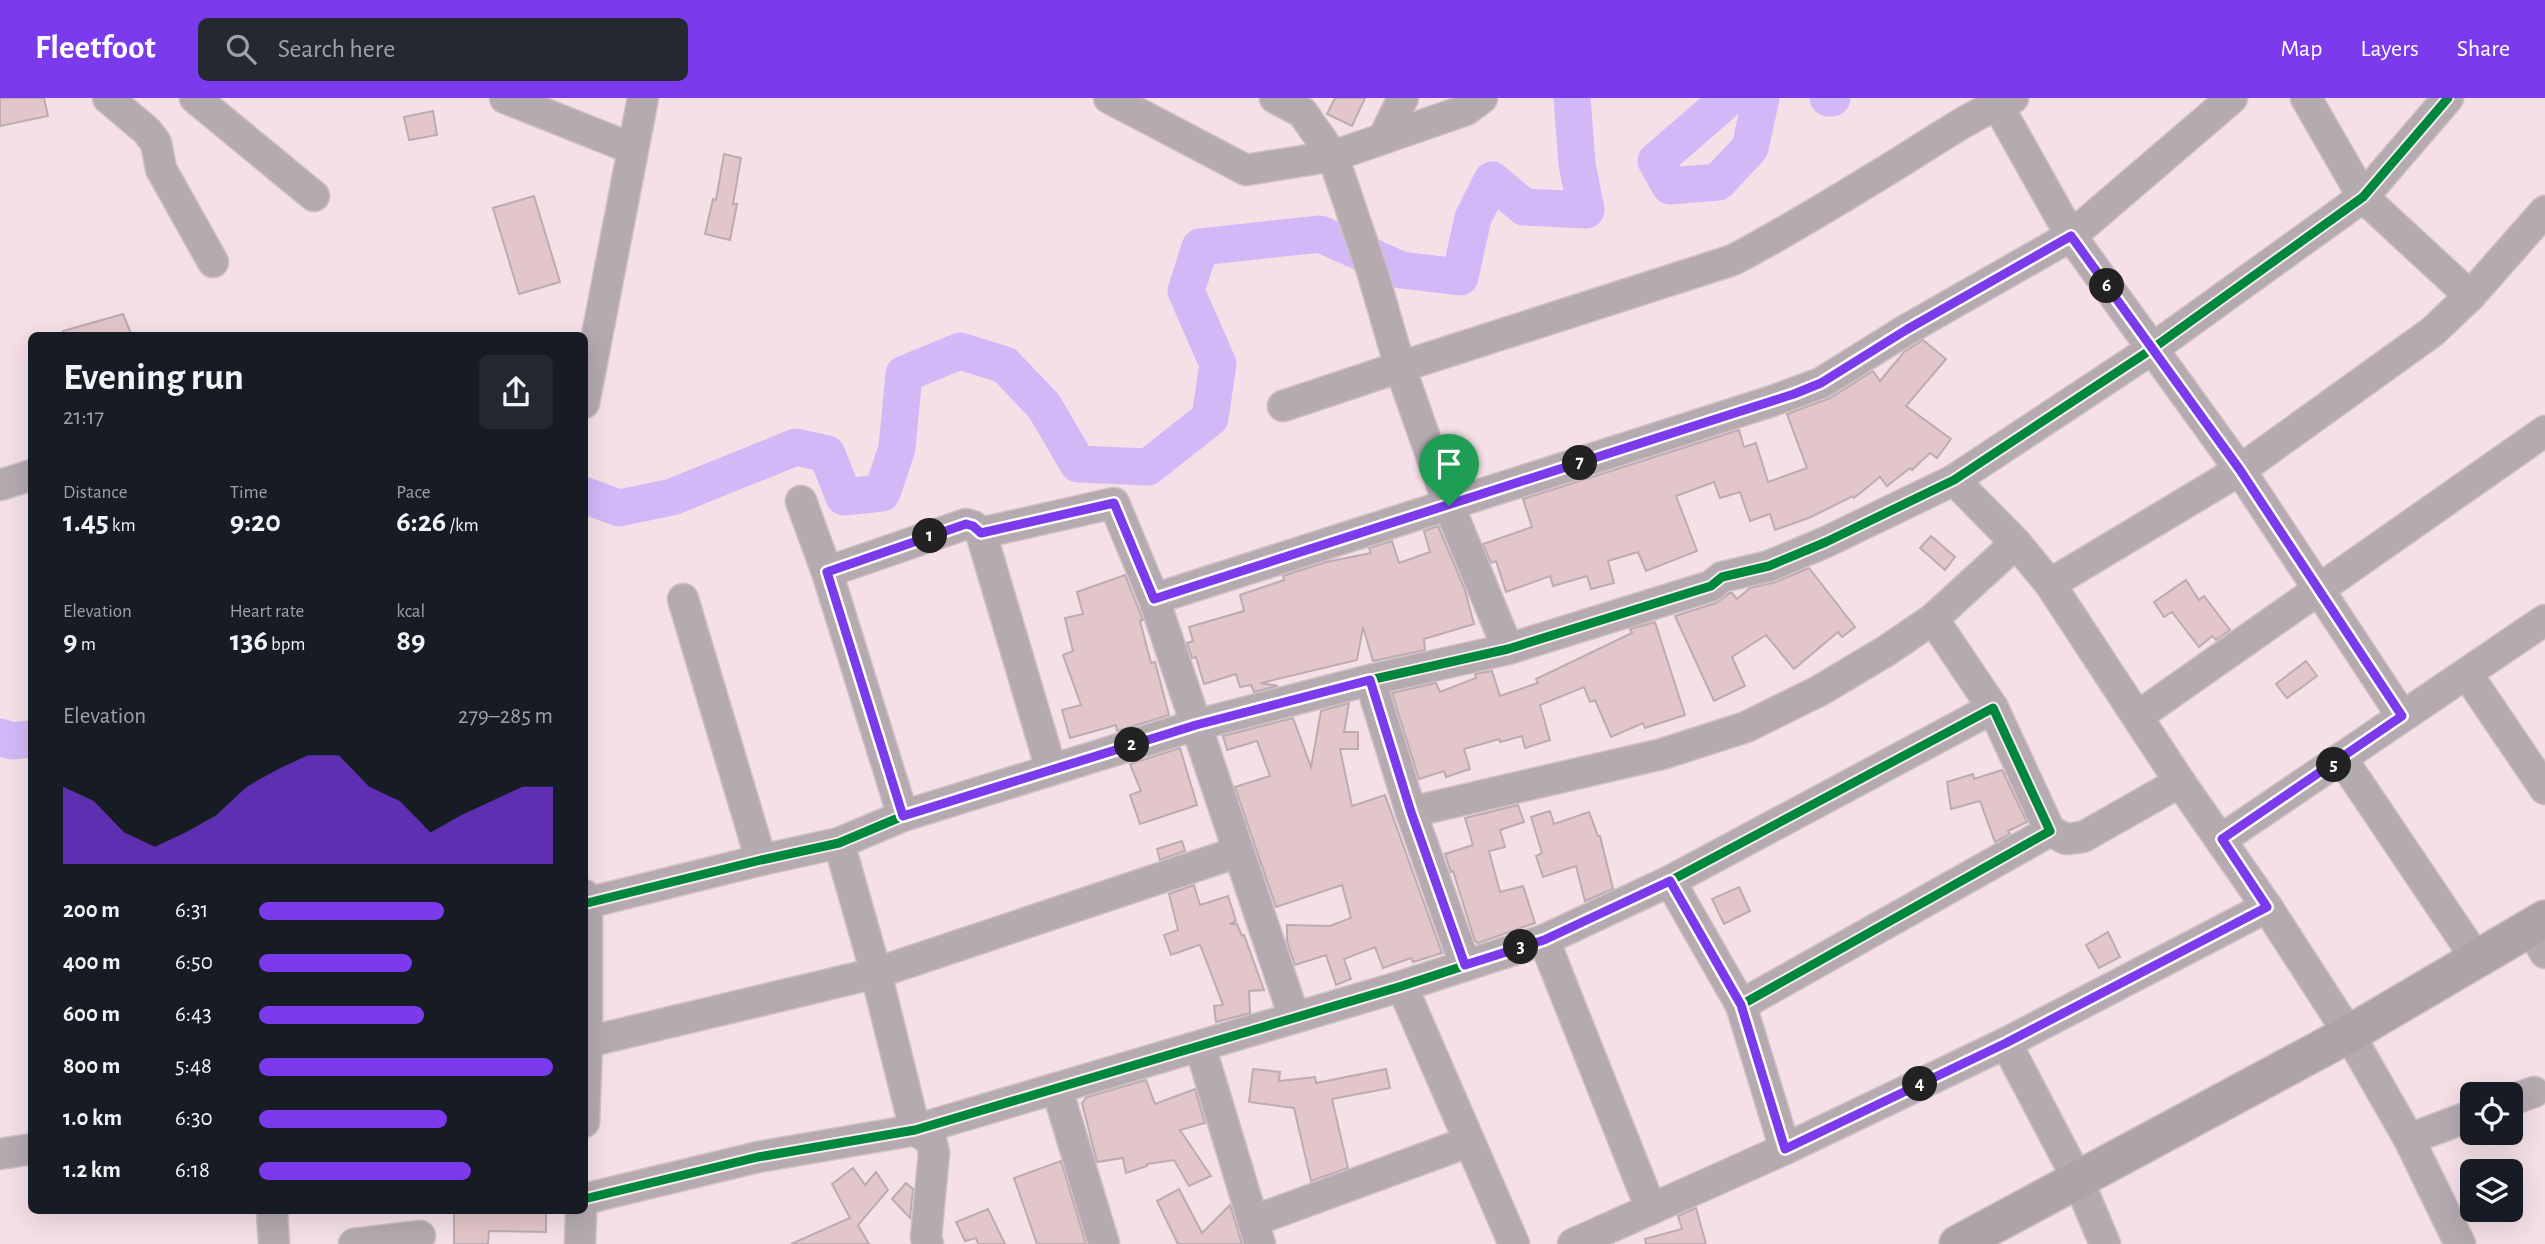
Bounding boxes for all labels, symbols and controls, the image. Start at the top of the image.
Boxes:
search box [198,18,688,81]
icon: search [222,30,260,68]
text: Fleetfoot [35,32,156,65]
text: Search here [278,36,395,62]
text: Map [2280,37,2322,61]
text: Layers [2360,37,2419,61]
text: Share [2457,37,2510,61]
pin: 6 [2090,268,2124,304]
text: 6 [2102,276,2111,295]
button: share [479,355,553,429]
text: Evening run [63,359,244,397]
text: 21:17 [63,406,104,429]
pin [1419,434,1479,506]
icon: arrive [1430,445,1468,483]
pin: 7 [1562,446,1598,480]
text: 7 [1575,453,1584,472]
text: Distance [63,483,127,502]
text: Time [230,483,268,502]
text: Pace [396,483,431,502]
text: 1.45 [63,507,109,537]
text: 9:20 [230,507,281,537]
text: 6:26 [396,507,446,537]
text: km [109,516,136,535]
text: /km [446,516,479,535]
pin: 1 [912,518,948,554]
text: 1 [926,526,933,545]
text: Elevation [63,602,132,621]
text: Heart rate [230,602,304,621]
text: kcal [396,602,425,621]
text: 9 [63,626,78,656]
text: 136 [230,626,268,656]
text: 89 [396,626,426,656]
text: m [78,635,96,654]
text: bpm [268,635,305,654]
text: Elevation [63,705,146,728]
text: 279–285 m [458,705,553,728]
pin: 2 [1114,728,1150,762]
text: 2 [1127,735,1136,754]
pin: 5 [2316,748,2352,782]
text: 5 [2329,755,2338,774]
text: 200 m [63,899,120,922]
text: 6:31 [175,899,208,922]
pin: 3 [1504,930,1538,964]
text: 3 [1516,937,1525,956]
text: 400 m [63,951,121,974]
text: 6:50 [175,951,213,974]
text: 600 m [63,1003,120,1026]
text: 6:43 [175,1003,212,1026]
text: 800 m [63,1055,120,1078]
text: 5:48 [175,1055,212,1078]
pin: 4 [1902,1066,1938,1102]
text: 4 [1915,1074,1924,1093]
map controls [2460,1082,2523,1222]
button: locate [2460,1082,2523,1145]
text: 1.0 km [63,1107,122,1130]
text: 6:30 [175,1107,213,1130]
text: 1.2 km [63,1159,121,1182]
text: 6:18 [175,1159,210,1182]
button: layers [2460,1159,2523,1222]

